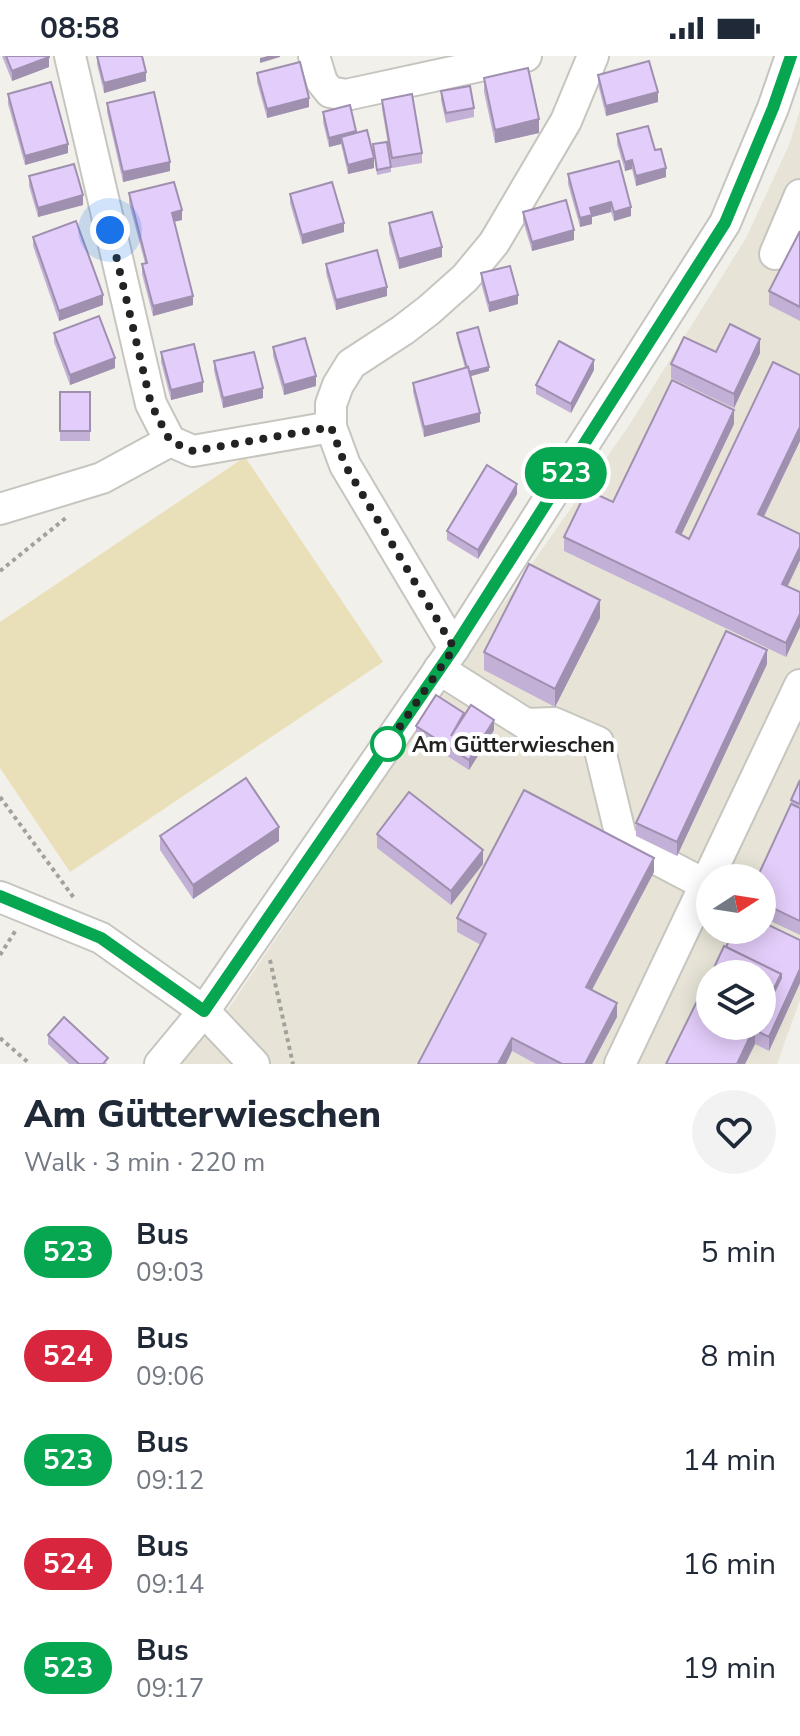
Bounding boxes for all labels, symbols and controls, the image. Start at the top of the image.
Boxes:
text: 08:58 [40,8,119,49]
your location [90,210,130,250]
line badge: 523 [520,447,612,499]
text: 523 [541,454,591,492]
marker: Am Gütterwieschen [371,727,405,761]
place label: Am Gütterwieschen [412,730,615,760]
north arrow [696,864,776,944]
map controls [696,864,776,1040]
button: layers [696,960,776,1040]
text: Am Gütterwieschen [24,1089,381,1140]
button: heart [692,1090,776,1174]
text: Walk · 3 min · 220 m [24,1145,265,1180]
text: Bus [136,1214,189,1255]
text: 5 min [701,1232,776,1273]
text: 523 [43,1233,93,1271]
text: 09:03 [136,1255,204,1290]
text: Bus [136,1318,189,1359]
text: 8 min [701,1336,776,1377]
text: 524 [43,1337,93,1375]
text: 09:06 [136,1359,204,1394]
text: Bus [136,1422,189,1463]
text: 14 min [683,1440,776,1481]
text: 523 [43,1441,93,1479]
text: 09:12 [136,1463,204,1498]
text: Bus [136,1526,189,1567]
text: 16 min [683,1544,776,1585]
text: 524 [43,1545,93,1583]
text: 09:14 [136,1567,204,1602]
text: Bus [136,1630,189,1671]
text: 19 min [683,1648,776,1689]
text: 523 [43,1649,93,1687]
text: 09:17 [136,1671,204,1706]

